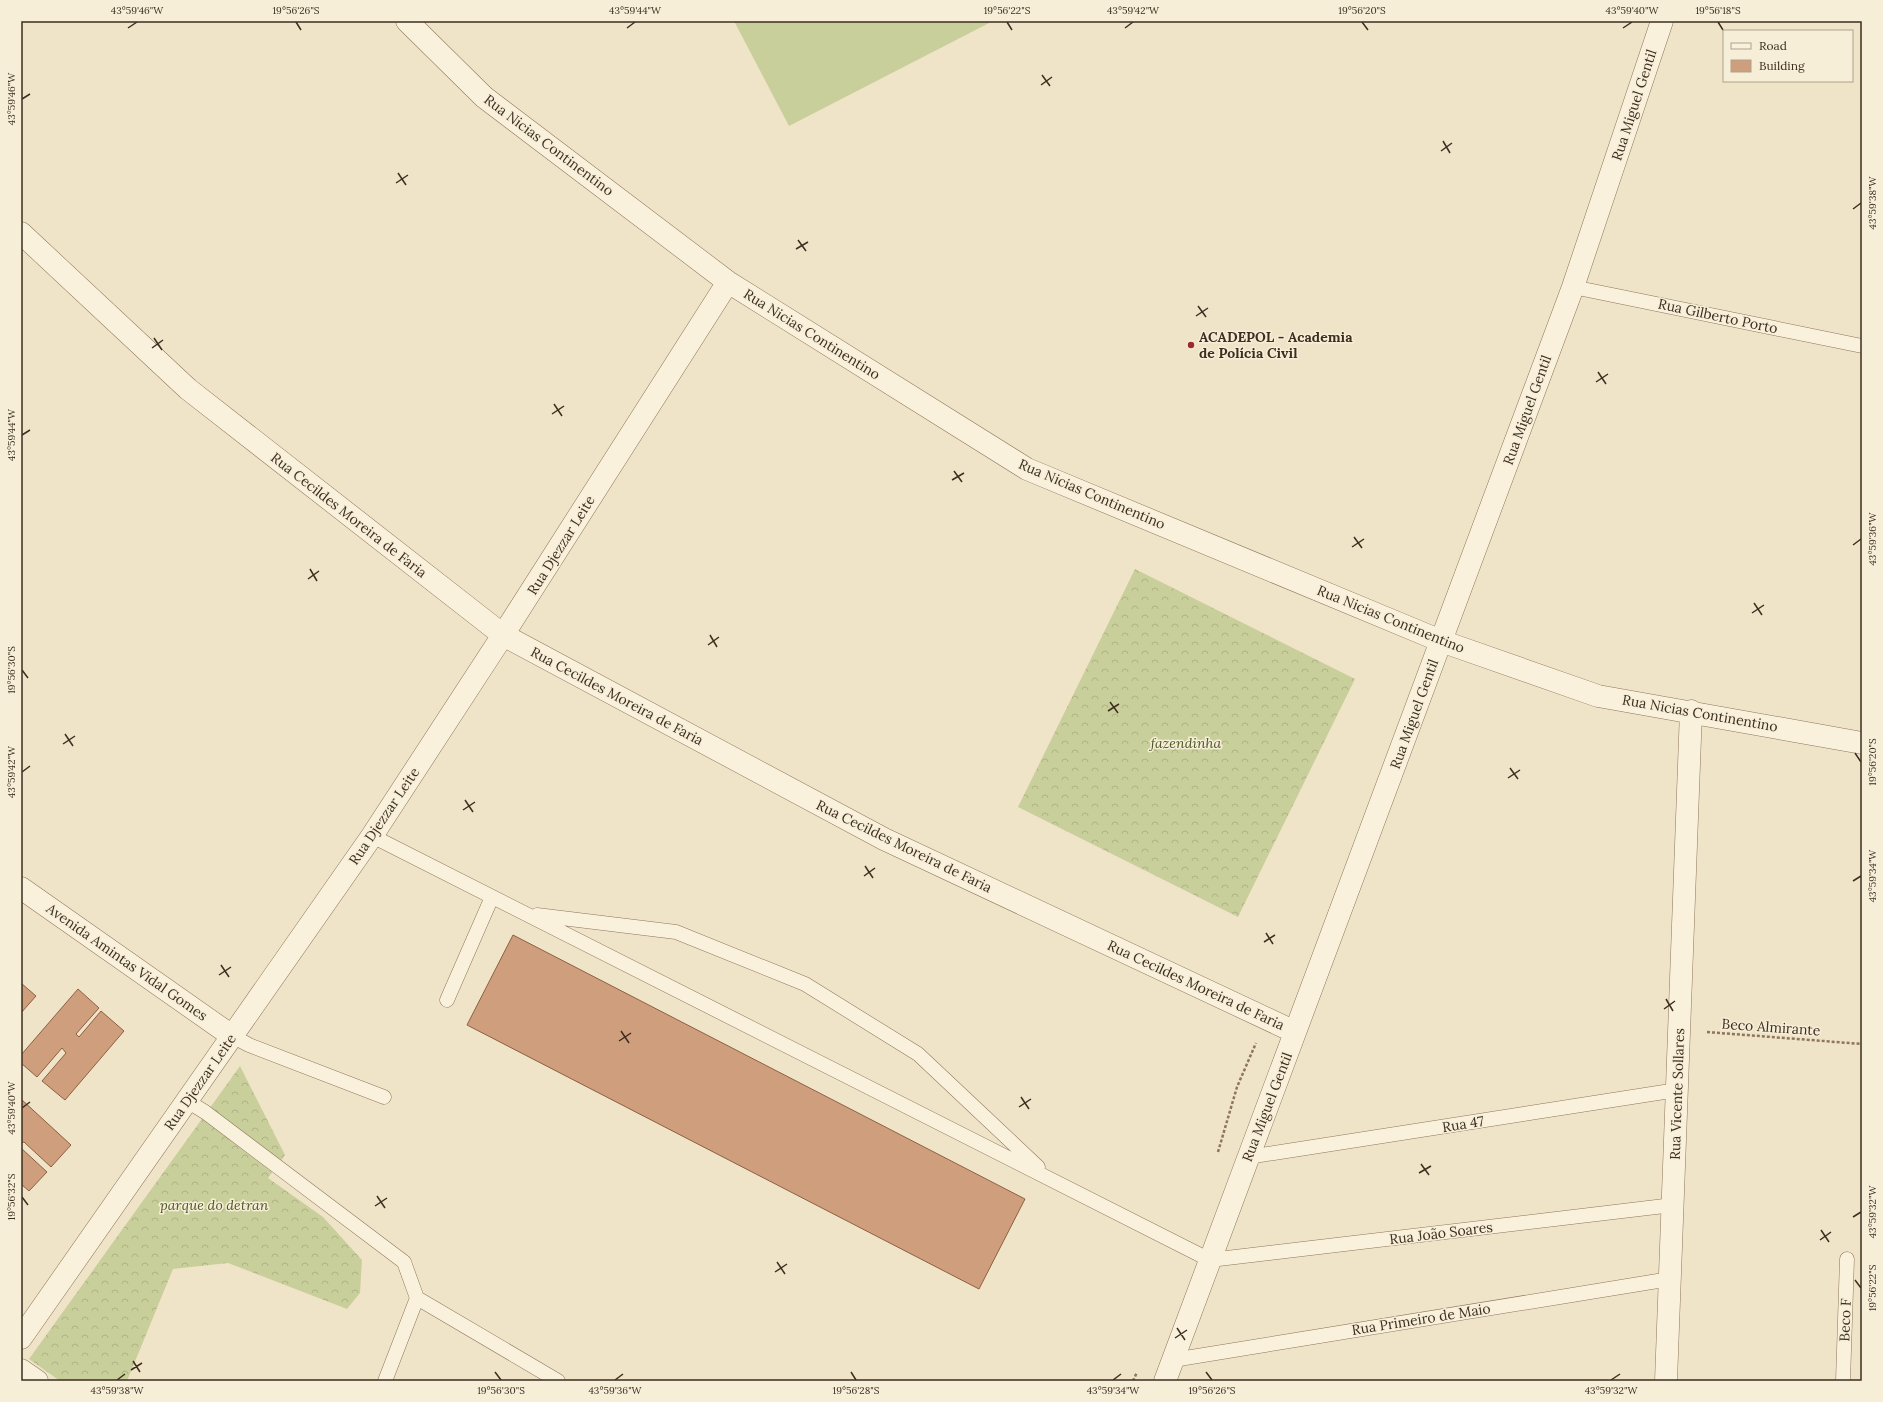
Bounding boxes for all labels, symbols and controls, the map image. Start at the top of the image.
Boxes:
text: 43°59'46"W [111,4,164,17]
text: 19°56'26"S [272,4,320,17]
text: 43°59'44"W [609,4,662,17]
text: 19°56'22"S [984,4,1031,17]
text: 43°59'42"W [1107,4,1160,17]
text: 19°56'20"S [1338,4,1386,17]
text: 43°59'40"W [1606,4,1660,17]
text: 19°56'18"S [1695,4,1741,17]
legend [1723,30,1853,82]
text: Road [1759,38,1787,53]
street label: Rua Miguel Gentil [1608,47,1661,163]
text: Building [1759,58,1805,73]
text: 43°59'46"W [5,72,18,125]
street label: Rua Nicias Continentino [481,90,617,200]
text: 43°59'38"W [1866,175,1879,229]
street label: Rua Nicias Continentino [740,285,884,383]
street label: Rua Gilberto Porto [1656,295,1780,337]
place label: ACADEPOL - Academia de Polícia Civil [1199,328,1353,362]
marker: ACADEPOL - Academia de Polícia Civil [1186,340,1196,350]
street label: Rua Miguel Gentil [1499,352,1555,467]
text: 43°59'44"W [5,408,18,461]
street label: Rua Cecildes Moreira de Faria [267,448,431,582]
street label: Rua Nicias Continentino [1016,455,1168,533]
street label: Rua Djezzar Leite [523,492,599,598]
text: 43°59'36"W [1866,511,1879,566]
street label: Rua Nicias Continentino [1315,581,1467,657]
street label: Rua Cecildes Moreira de Faria [527,643,707,749]
text: 19°56'30"S [5,646,18,694]
street label: Rua Miguel Gentil [1386,656,1442,771]
street label: Rua Nicias Continentino [1621,690,1779,736]
park label: fazendinha [1149,734,1222,752]
text: 19°56'20"S [1866,738,1879,786]
text: 43°59'42"W [5,745,18,798]
street label: Rua Djezzar Leite [345,763,424,868]
street label: Rua Cecildes Moreira de Faria [813,796,995,896]
text: 43°59'34"W [1866,849,1879,902]
street label: Avenida Amintas Vidal Gomes [42,899,211,1025]
street label: Rua Cecildes Moreira de Faria [1105,936,1287,1034]
street label: Beco Almirante [1721,1015,1821,1039]
street label: Rua Vicente Sollares [1666,1028,1688,1160]
street label: Rua Djezzar Leite [160,1030,240,1134]
street label: Rua Miguel Gentil [1238,1050,1296,1164]
text: 43°59'40"W [5,1080,18,1134]
street label: Rua 47 [1441,1112,1486,1136]
text: 19°56'32"S [5,1173,18,1220]
text: 43°59'32"W [1866,1185,1879,1238]
park label: parque do detran [160,1196,269,1214]
street label: Rua João Soares [1388,1218,1494,1248]
text: 19°56'22"S [1866,1264,1879,1311]
street label: Beco F [1835,1298,1855,1342]
street label: Rua Primeiro de Maio [1350,1299,1492,1339]
text: 43°59'38"W [91,1384,145,1397]
text: 19°56'30"S [477,1384,525,1397]
text: 43°59'36"W [588,1384,643,1397]
text: 19°56'28"S [833,1384,880,1397]
text: 43°59'34"W [1087,1384,1140,1397]
text: 19°56'26"S [1188,1384,1236,1397]
text: 43°59'32"W [1585,1384,1638,1397]

